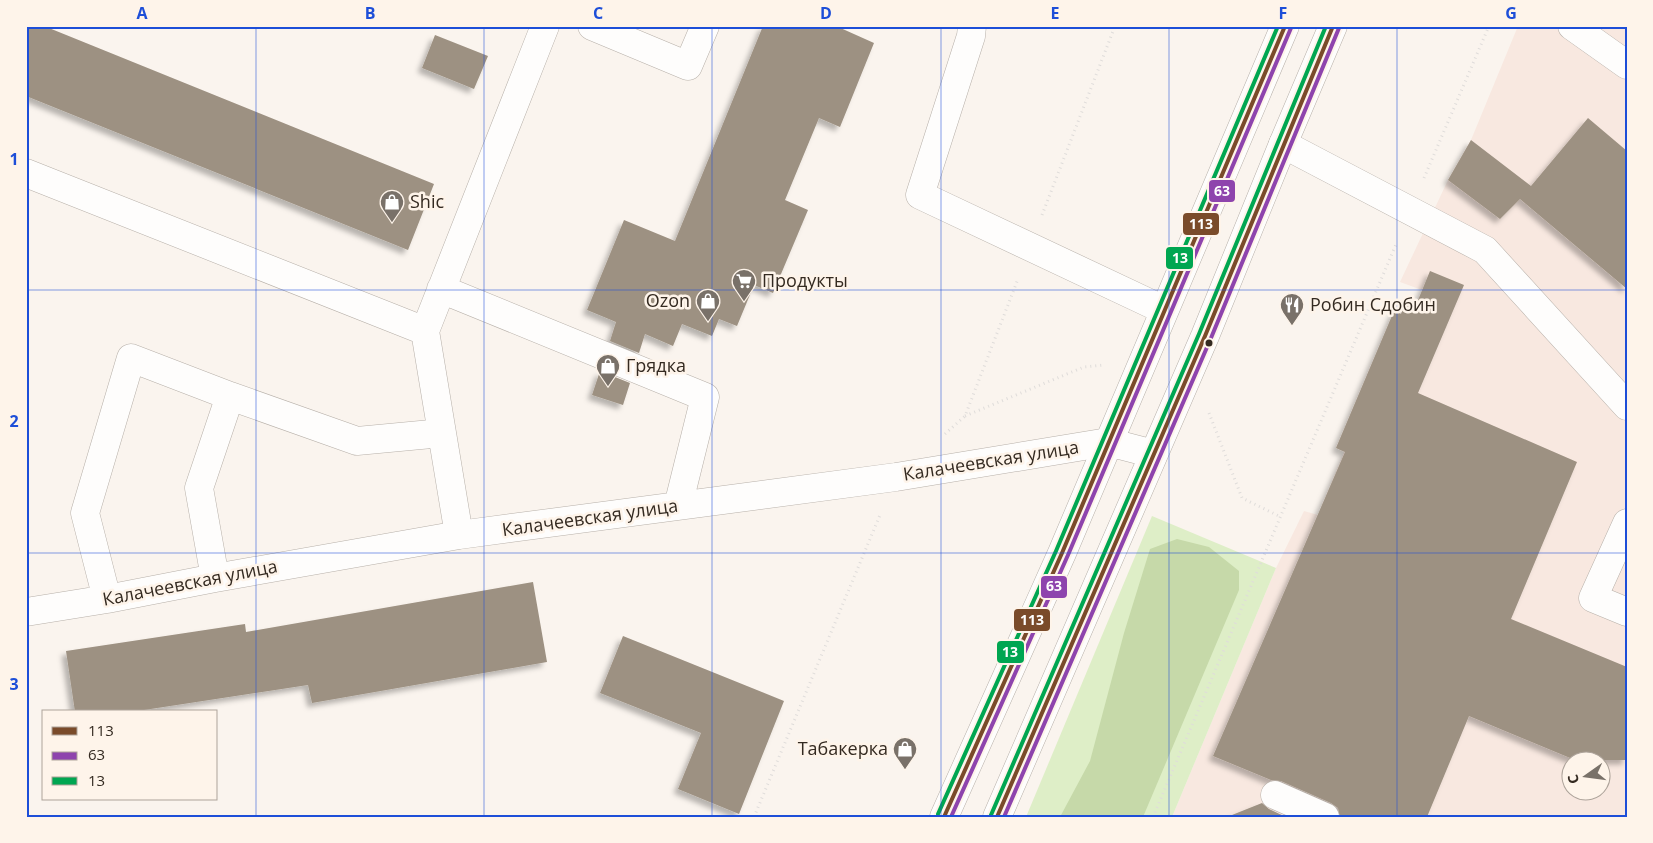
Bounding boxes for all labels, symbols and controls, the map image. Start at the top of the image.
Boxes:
text: A [136,2,148,24]
text: B [365,2,375,24]
text: C [593,2,603,24]
text: D [820,2,832,24]
text: E [1051,2,1060,24]
text: F [1279,2,1287,24]
text: G [1505,2,1517,24]
text: 1 [9,148,19,170]
line badge: 63 [1208,179,1236,203]
text: 63 [1214,181,1230,200]
shop icon: Shic [379,189,405,223]
place label: Shic [410,189,444,213]
line badge: 113 [1182,212,1220,236]
text: 113 [1189,214,1213,233]
line badge: 13 [1165,246,1194,270]
text: 13 [1172,248,1188,267]
supermarket icon: Продукты [731,268,757,302]
place label: Продукты [762,268,848,292]
place label: Ozon [646,288,690,312]
shop icon: Ozon [695,288,721,322]
restaurant icon: Робин Сдобин [1279,292,1305,326]
place label: Робин Сдобин [1310,292,1436,316]
unlabelled marker [1204,338,1214,348]
shop icon: Грядка [595,353,621,387]
place label: Грядка [626,353,686,377]
text: 2 [9,410,19,432]
street label: Калачеевская улица [901,434,1080,486]
street label: Калачеевская улица [500,493,679,541]
street label: Калачеевская улица [100,553,279,611]
line badge: 63 [1040,575,1068,599]
text: 63 [1046,576,1062,595]
line badge: 113 [1013,608,1051,632]
text: 113 [1020,610,1044,629]
line badge: 13 [996,640,1025,664]
text: 13 [1002,642,1018,661]
text: 3 [9,673,19,695]
legend [42,710,218,800]
text: 113 [88,720,114,740]
place label: Табакерка [798,736,888,760]
shop icon: Табакерка [892,736,918,770]
text: 63 [88,744,105,764]
north arrow [1560,750,1610,800]
text: 13 [88,770,105,790]
text: С [1563,773,1583,786]

